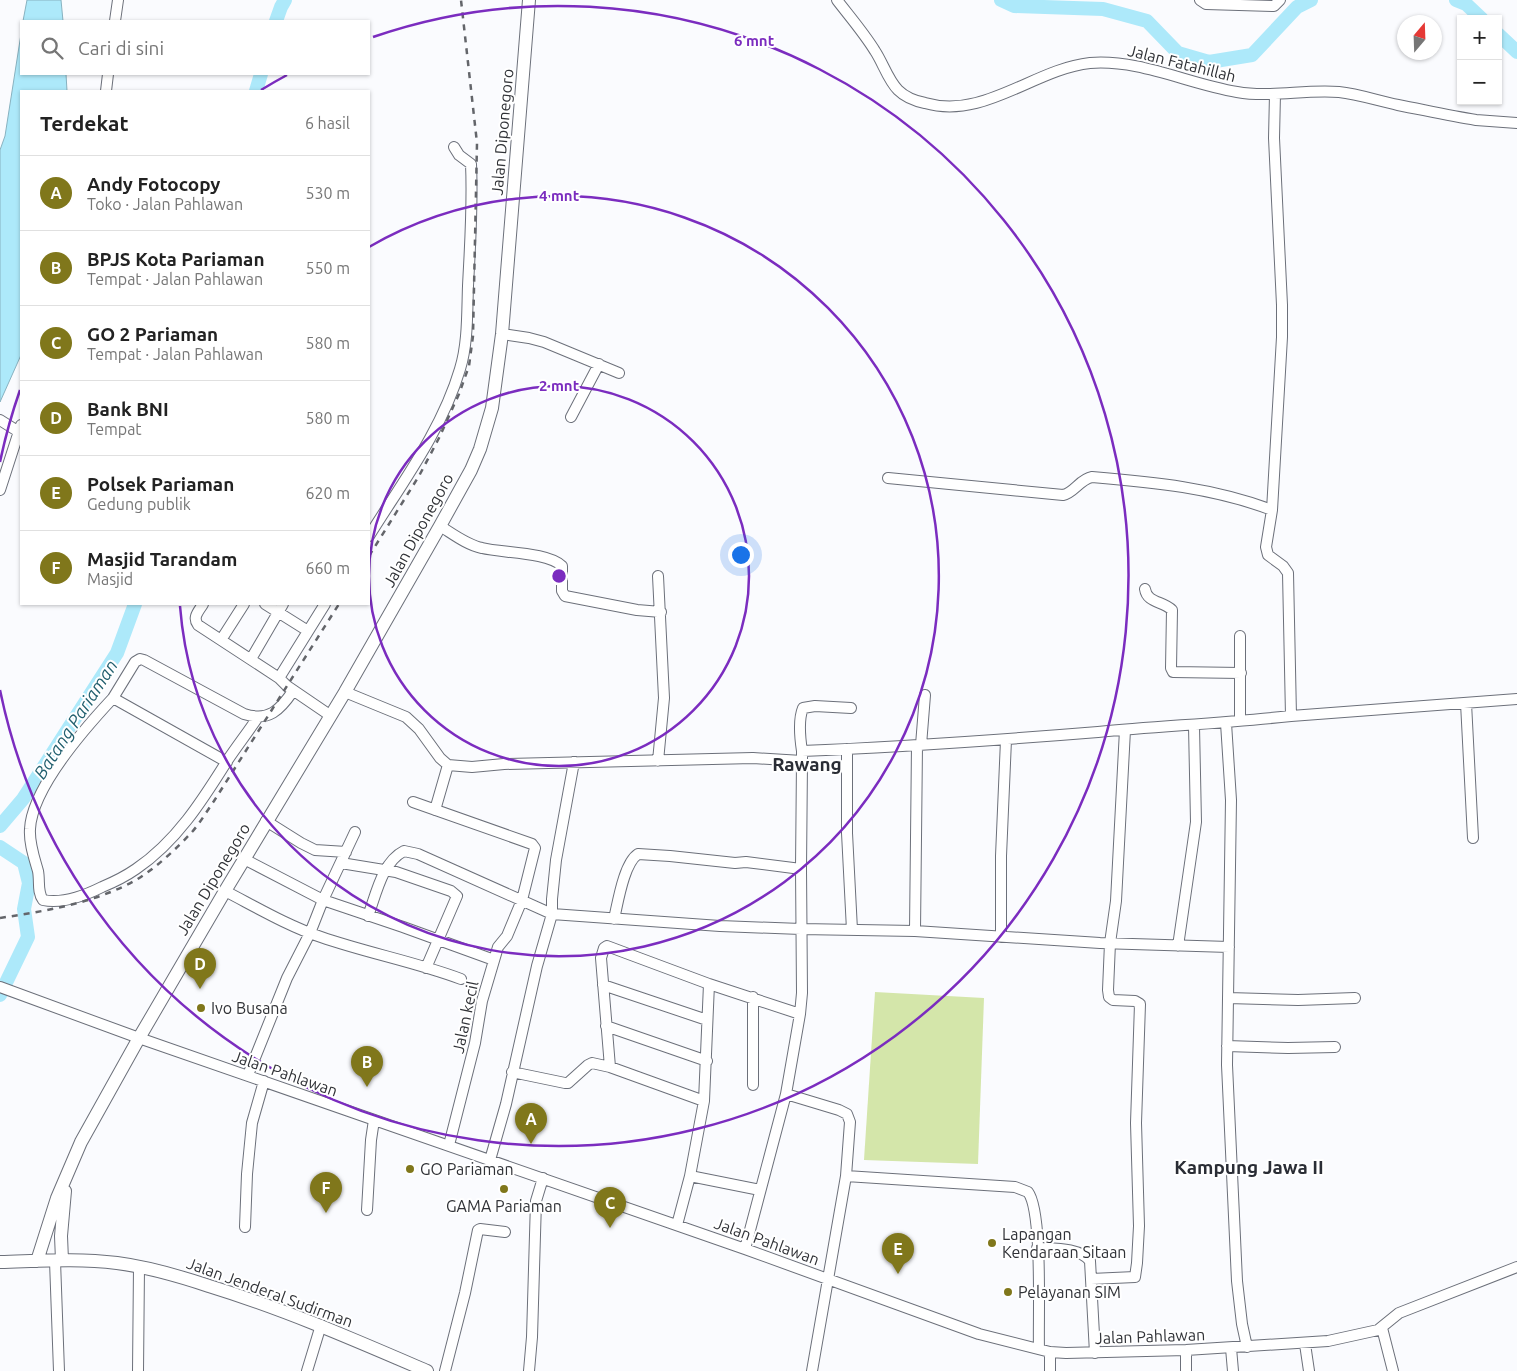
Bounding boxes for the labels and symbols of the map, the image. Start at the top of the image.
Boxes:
north arrow [1397,15,1442,60]
text: 6 mnt [734,32,775,49]
street label: Jalan Fatahillah [1126,41,1238,85]
street label: Jalan Diponegoro [487,68,517,196]
text: 4 mnt [539,187,580,204]
text: 2 mnt [539,377,580,394]
street label: Jalan Diponegoro [379,470,457,590]
your location [728,542,754,568]
centre of rings [550,567,568,585]
water label: Batang Pariaman [29,656,121,782]
district label: Rawang [772,753,842,775]
street label: Jalan Diponegoro [173,820,253,938]
pin: D [184,948,216,989]
street label: Jalan kecil [449,979,481,1055]
place label: Ivo Busana [211,999,288,1017]
marker: Ivo Busana [195,1002,207,1014]
pin: B [351,1046,383,1087]
street label: Jalan Pahlawan [230,1047,340,1099]
pin: A [515,1103,547,1144]
district label: Kampung Jawa II [1174,1156,1324,1178]
place label: GO Pariaman [420,1160,514,1178]
marker: GO Pariaman [404,1163,416,1175]
pin: F [310,1172,342,1213]
marker: GAMA Pariaman [498,1183,510,1195]
pin: C [594,1187,626,1228]
place label: GAMA Pariaman [446,1197,562,1215]
street label: Jalan Pahlawan [712,1214,822,1268]
place label: Lapangan Kendaraan Sitaan [1002,1225,1127,1261]
pin: E [882,1233,914,1274]
marker: Lapangan Kendaraan Sitaan [986,1237,998,1249]
street label: Jalan Jenderal Sudirman [184,1254,356,1330]
place label: Pelayanan SIM [1018,1283,1121,1301]
marker: Pelayanan SIM [1002,1286,1014,1298]
street label: Jalan Pahlawan [1095,1325,1205,1347]

